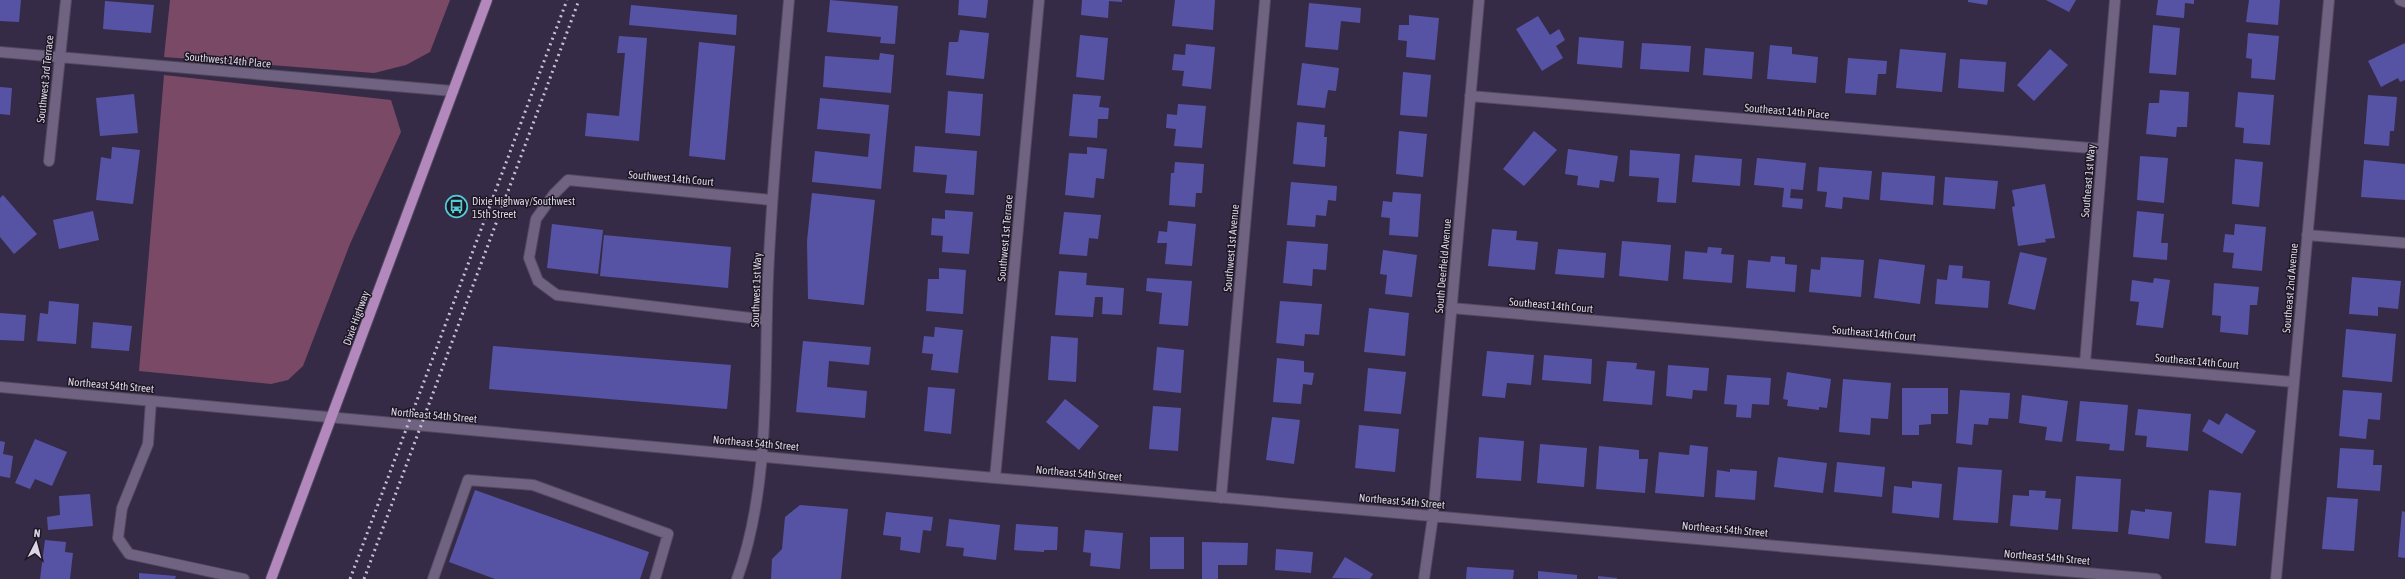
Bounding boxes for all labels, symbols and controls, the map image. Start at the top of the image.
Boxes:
street label: Southwest 3rd Terrace [34,34,56,124]
street label: Southwest 14th Place [184,50,272,70]
street label: Southeast 14th Place [1744,101,1830,121]
street label: Southeast 1st Way [2079,144,2097,218]
street label: Southwest 14th Court [628,168,714,188]
bus stop icon: Dixie Highway/Southwest 15th Street [443,194,469,220]
street label: Southwest 1st Terrace [995,194,1015,282]
place label: Dixie Highway/Southwest 15th Street [472,195,575,220]
street label: Southwest 1st Avenue [1221,204,1241,292]
street label: South Deerfield Avenue [1433,218,1453,314]
street label: Southeast 2nd Avenue [2280,243,2300,333]
street label: Southwest 1st Way [749,252,763,328]
street label: Dixie Highway [341,289,372,347]
street label: Southeast 14th Court [1508,295,1594,315]
street label: Southeast 14th Court [1831,323,1917,343]
street label: Southeast 14th Court [2154,351,2240,371]
street label: Northeast 54th Street [67,375,155,395]
street label: Northeast 54th Street [390,405,478,425]
street label: Northeast 54th Street [712,433,800,453]
street label: Northeast 54th Street [1035,463,1123,483]
street label: Northeast 54th Street [1358,491,1446,511]
street label: Northeast 54th Street [1681,519,1769,539]
north arrow [16,523,56,563]
text: N [33,527,41,539]
street label: Northeast 54th Street [2003,547,2091,567]

